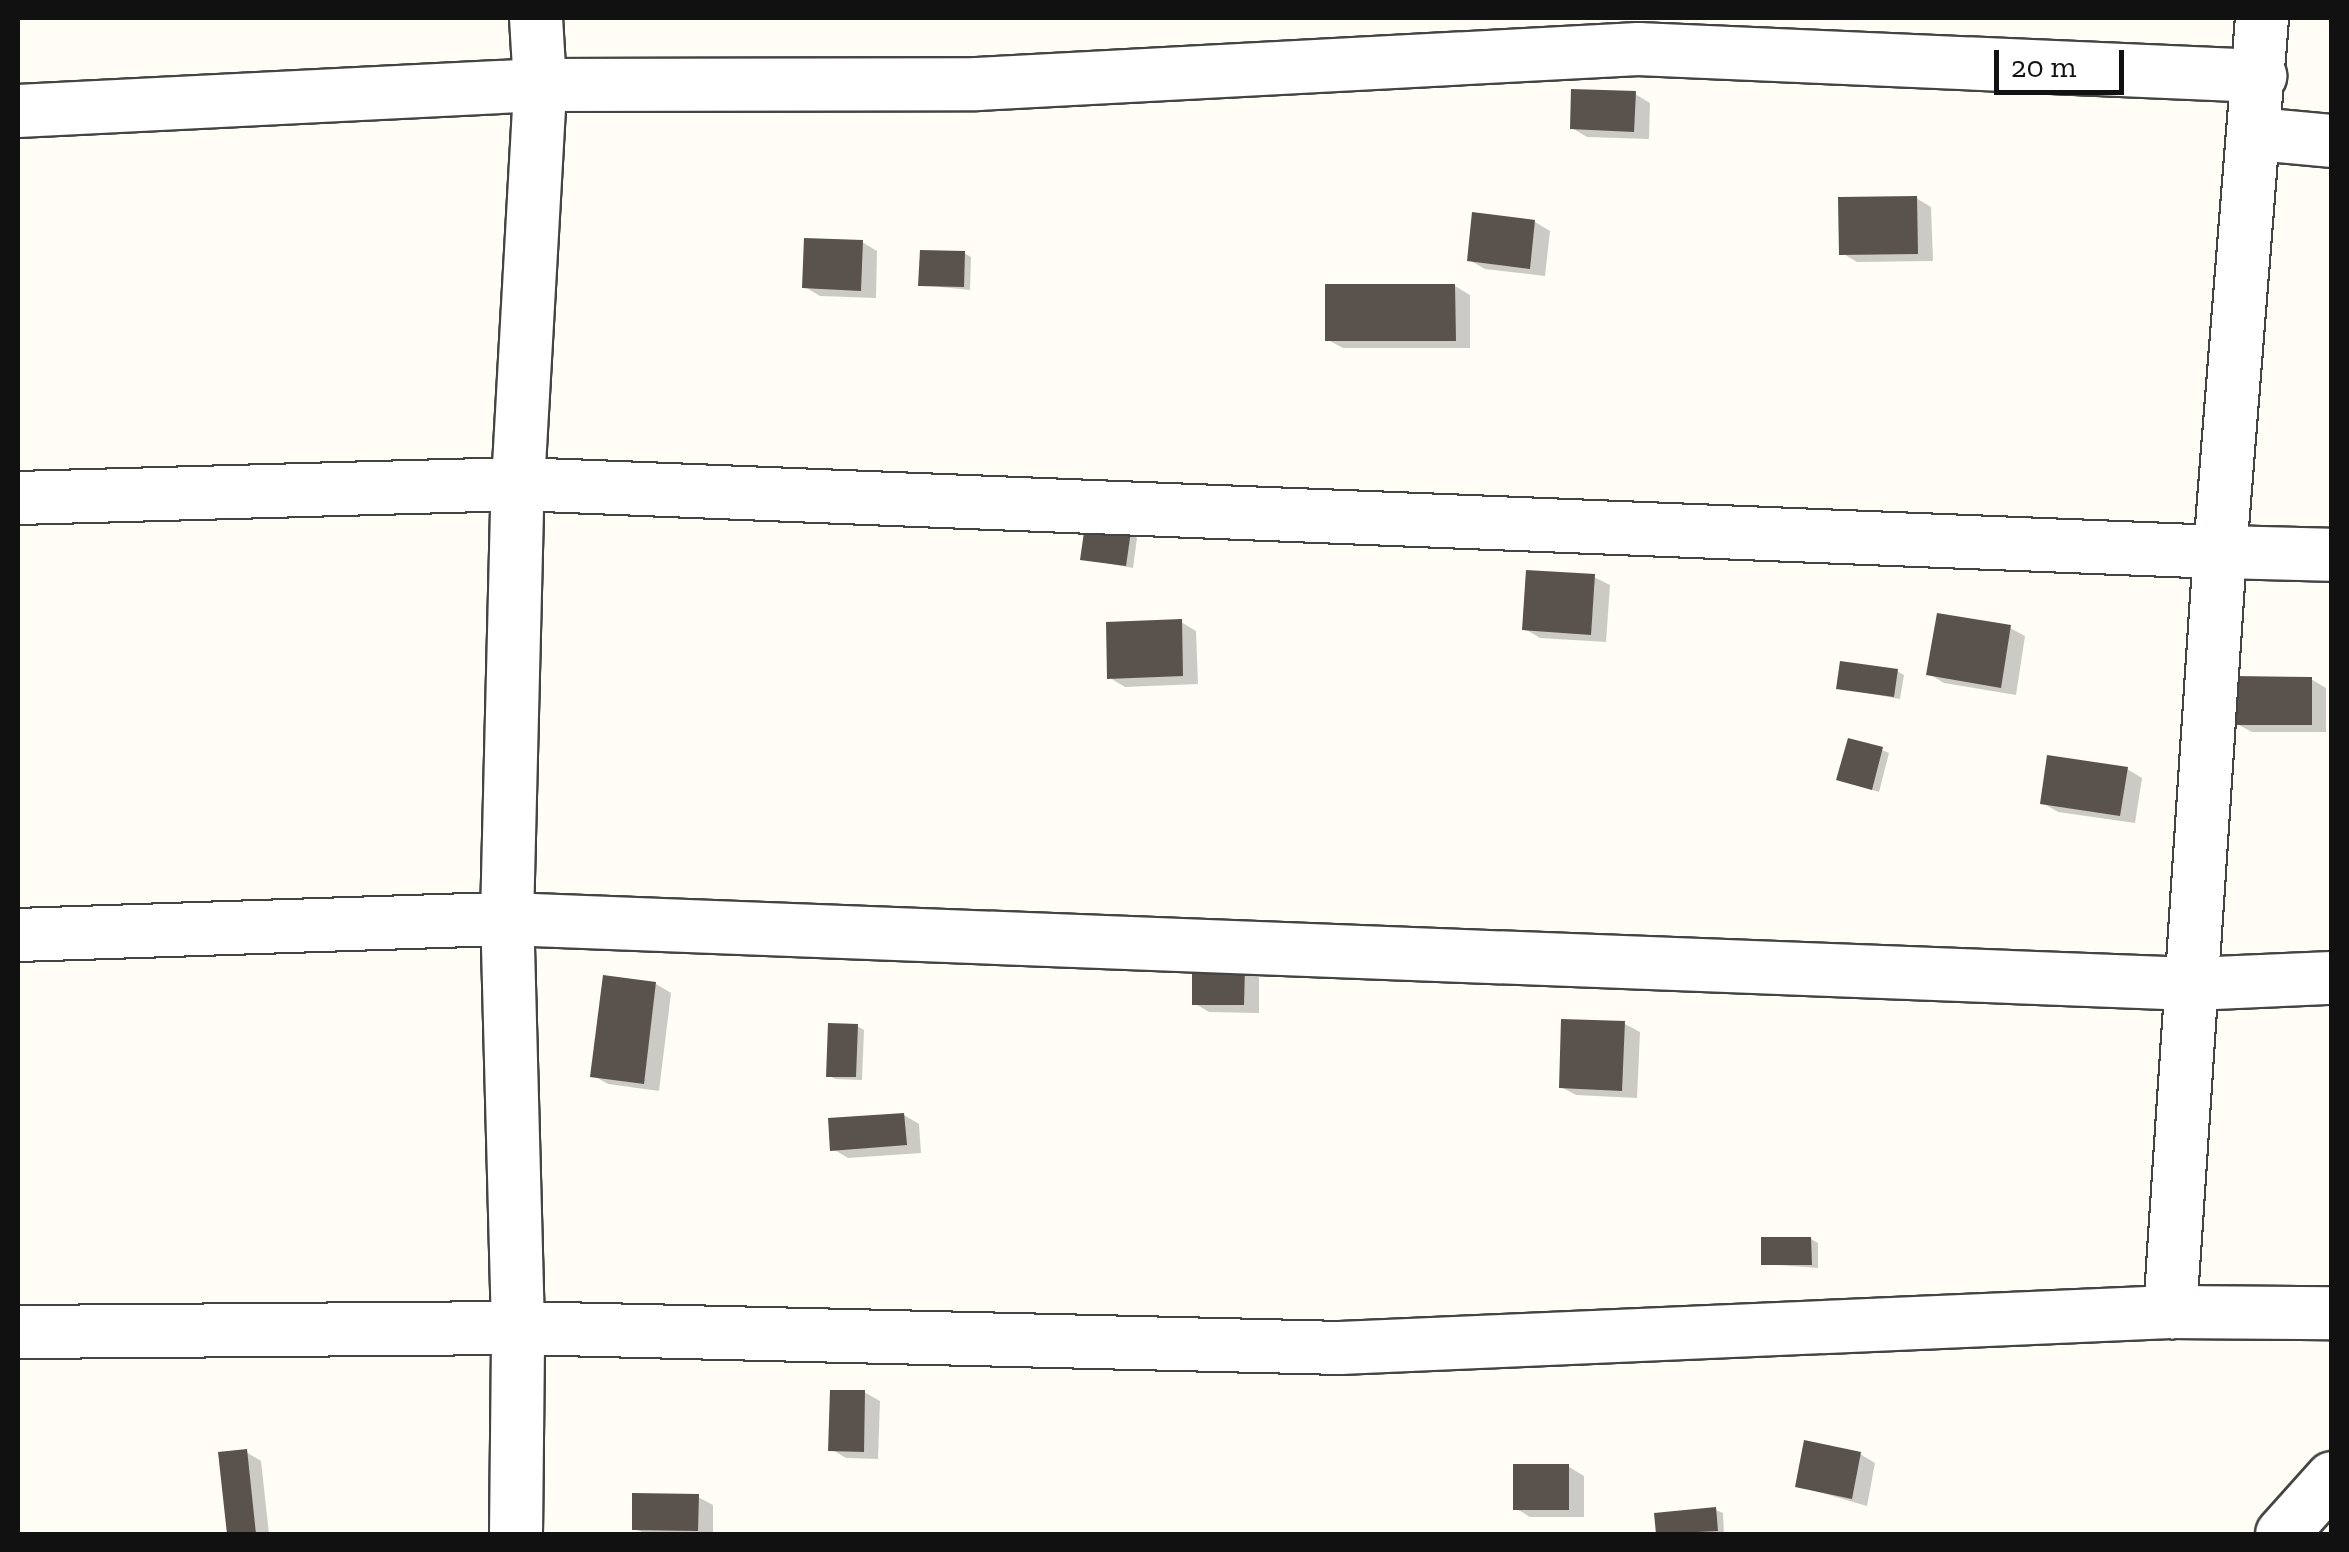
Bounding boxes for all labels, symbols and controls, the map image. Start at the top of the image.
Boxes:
scale bar [1999,30,2129,92]
text: 20 m [2011,49,2076,85]

